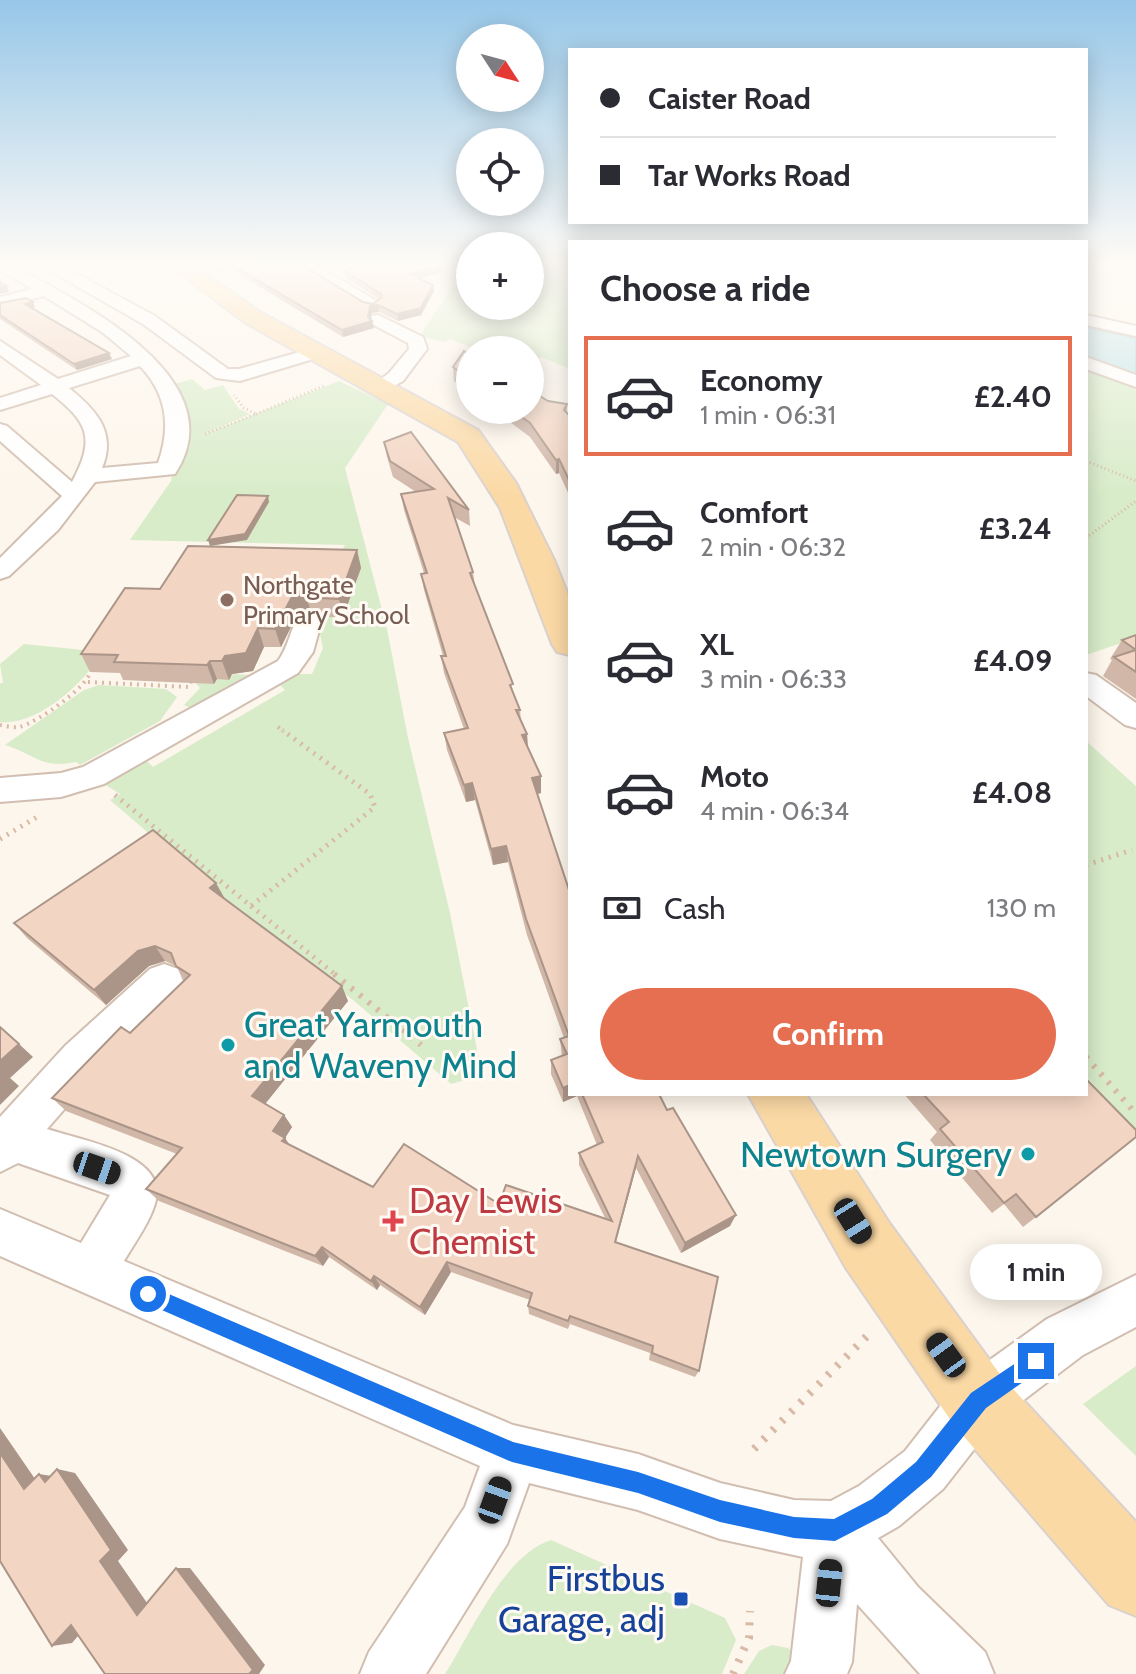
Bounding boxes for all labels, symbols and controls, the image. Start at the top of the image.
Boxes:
north arrow [456,24,544,112]
map controls [456,24,544,424]
text: Caister Road [648,80,811,117]
button: locate [456,128,544,216]
text: Tar Works Road [648,157,851,194]
button: + [456,232,544,320]
text: Choose a ride [600,266,810,310]
button: − [456,336,544,424]
icon: car [604,360,676,432]
text: Economy [700,362,823,399]
text: £2.40 [974,378,1052,415]
text: 1 min · 06:31 [700,399,836,431]
icon: car [604,492,676,564]
text: Comfort [700,494,808,531]
text: £3.24 [979,510,1052,547]
text: 2 min · 06:32 [700,531,846,563]
place label: Northgate Primary School [243,569,410,631]
marker: Northgate Primary School [218,591,236,609]
icon: car [604,624,676,696]
text: XL [700,626,734,663]
text: £4.09 [973,642,1052,679]
text: 3 min · 06:33 [700,663,847,695]
icon: car [604,756,676,828]
text: Moto [700,758,769,795]
text: £4.08 [972,774,1052,811]
text: 4 min · 06:34 [700,795,849,827]
icon: cash [600,886,644,930]
text: Cash [664,890,726,927]
text: 130 m [987,892,1056,924]
button: Confirm [600,988,1056,1080]
place label: Great Yarmouth and Waveny Mind [244,1002,517,1087]
marker: Great Yarmouth and Waveny Mind [219,1036,237,1054]
place label: Newtown Surgery [740,1132,1012,1176]
marker: Newtown Surgery [1019,1145,1037,1163]
car [70,1149,124,1187]
place label: Day Lewis Chemist [409,1178,562,1263]
car [830,1194,876,1248]
marker: Day Lewis Chemist [384,1212,402,1230]
callout: 1 min [970,1245,1102,1301]
text: 1 min [1007,1256,1065,1288]
route start [130,1276,166,1312]
car [922,1329,970,1381]
route end [1018,1343,1054,1379]
car [476,1473,514,1527]
place label: Firstbus Garage, adj [498,1556,665,1641]
car [815,1558,843,1608]
marker: Firstbus Garage, adj [672,1590,690,1608]

